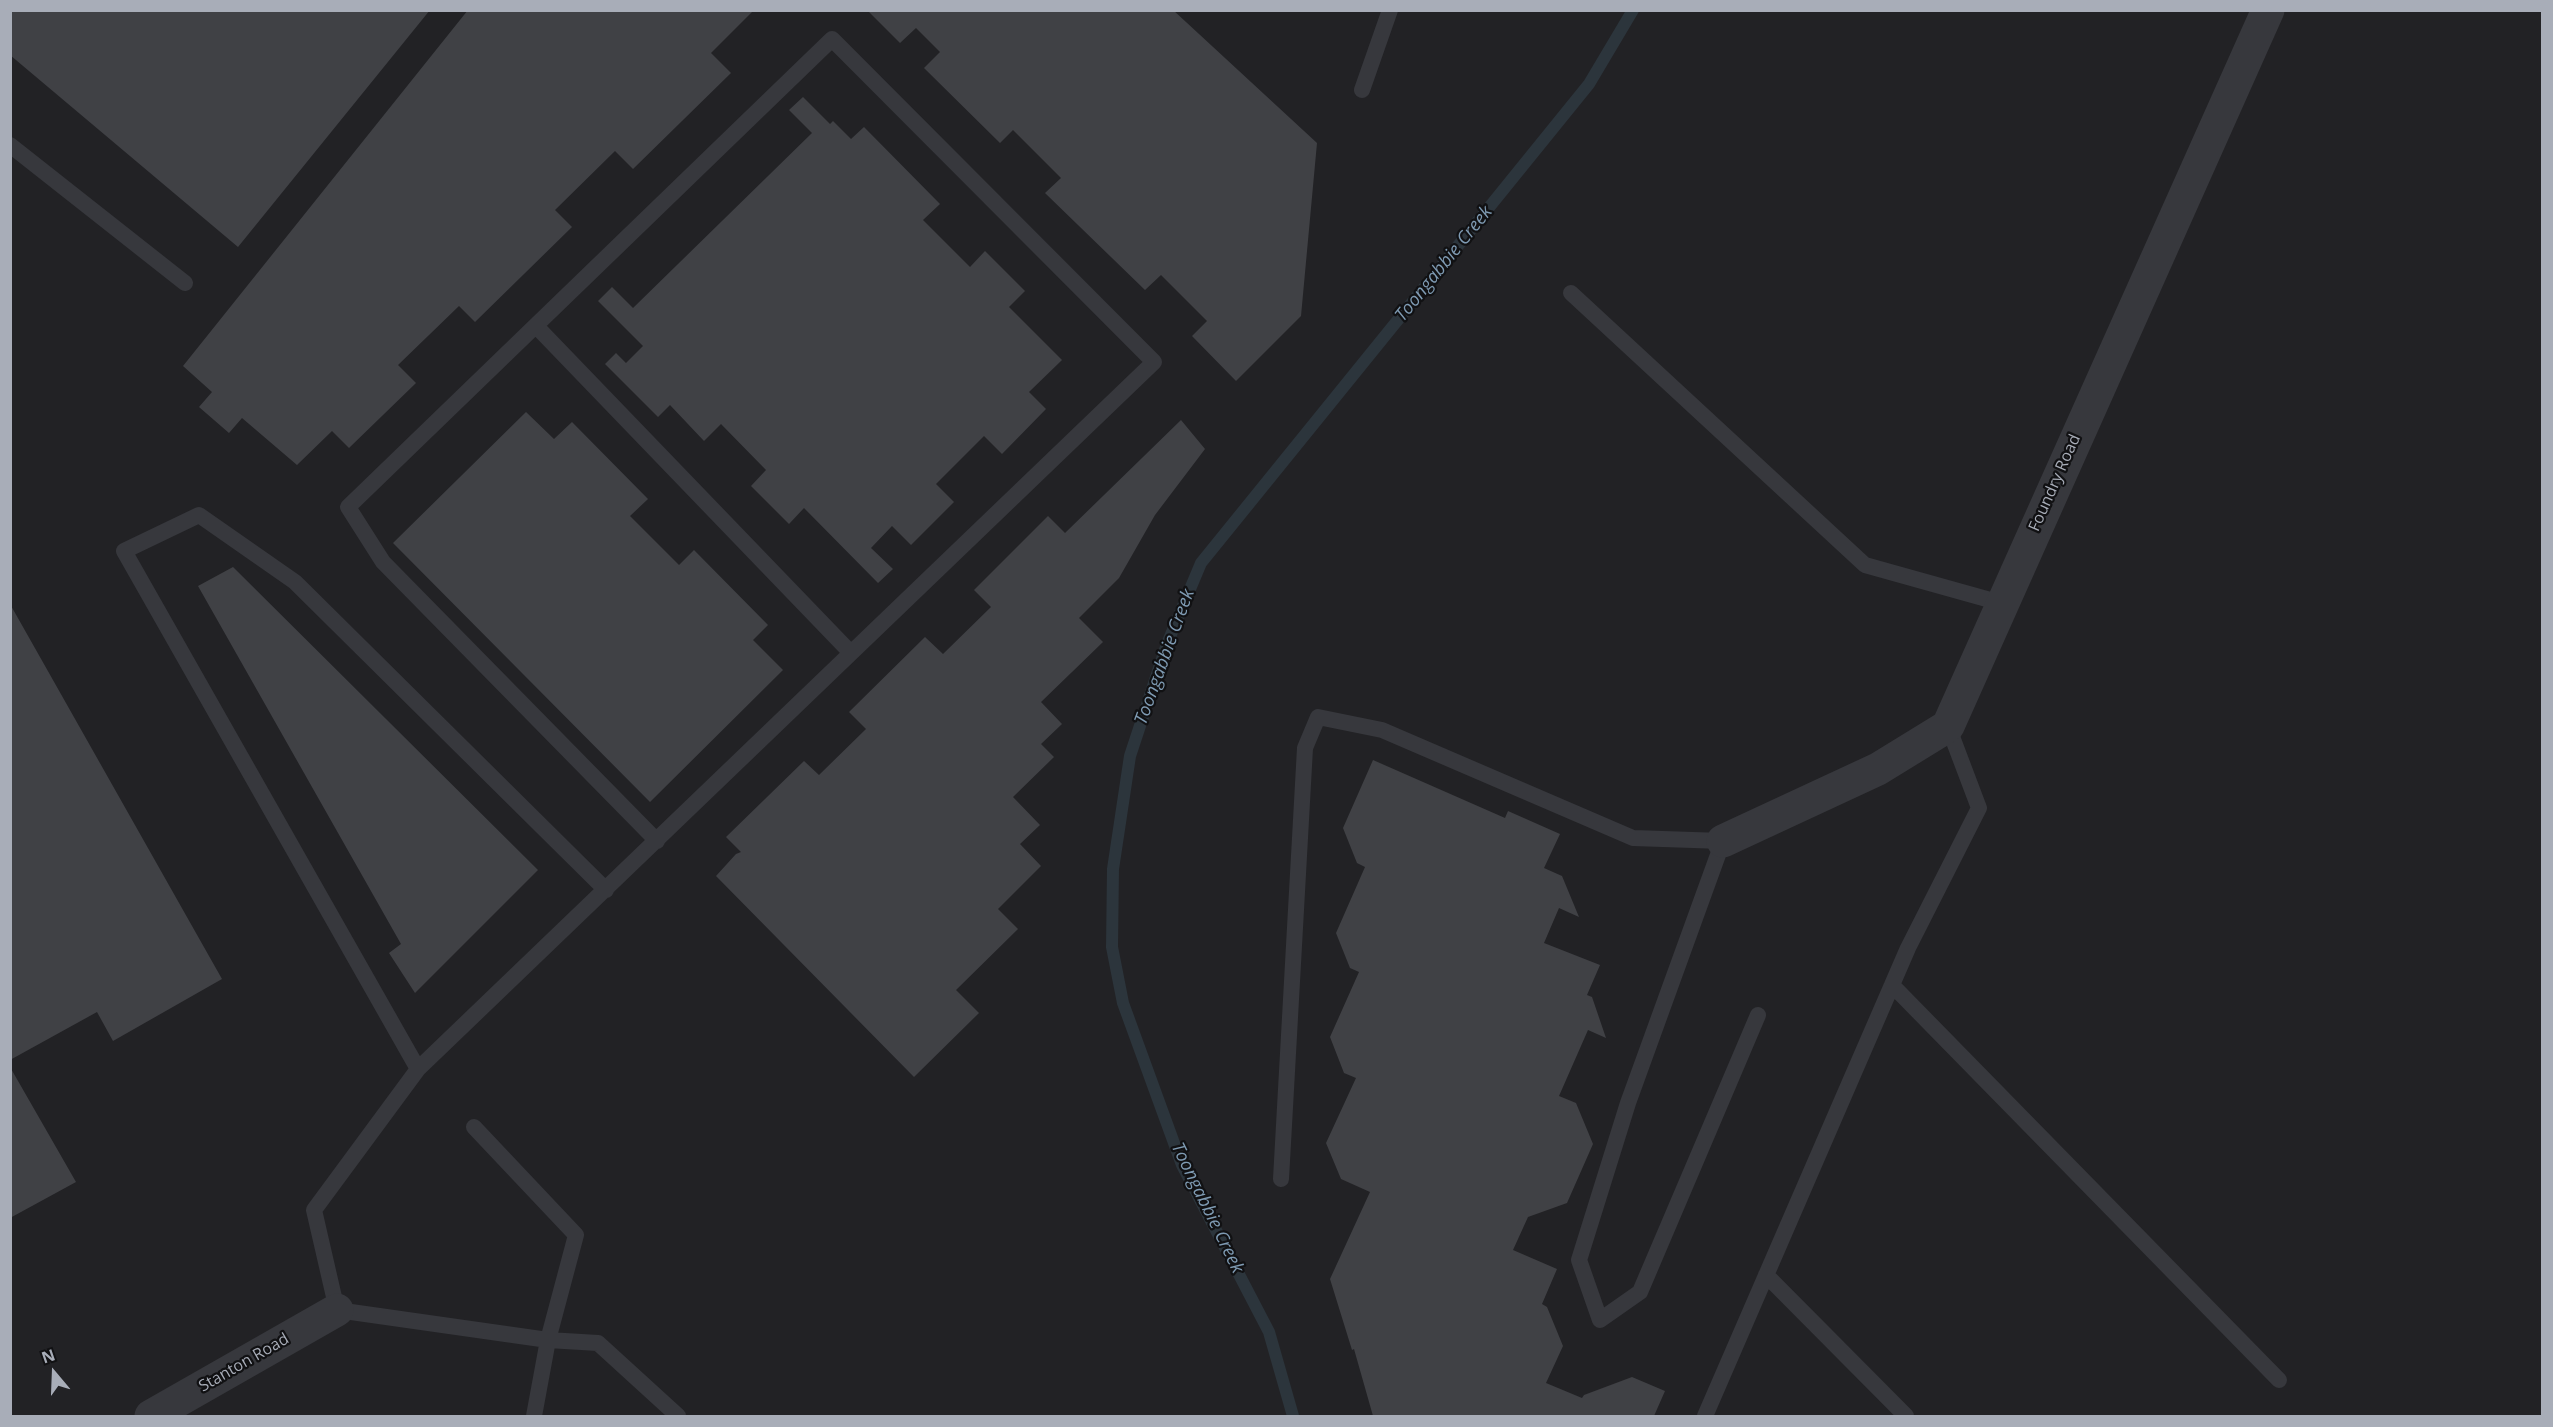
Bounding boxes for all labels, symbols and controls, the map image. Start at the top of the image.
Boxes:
water label: Toongabbie Creek [1391,202,1497,326]
street label: Foundry Road [2025,432,2085,534]
water label: Toongabbie Creek [1130,586,1200,728]
water label: Toongabbie Creek [1166,1139,1248,1277]
street label: Stanton Road [196,1330,292,1396]
north arrow [24,1343,84,1403]
text: N [38,1343,58,1369]

